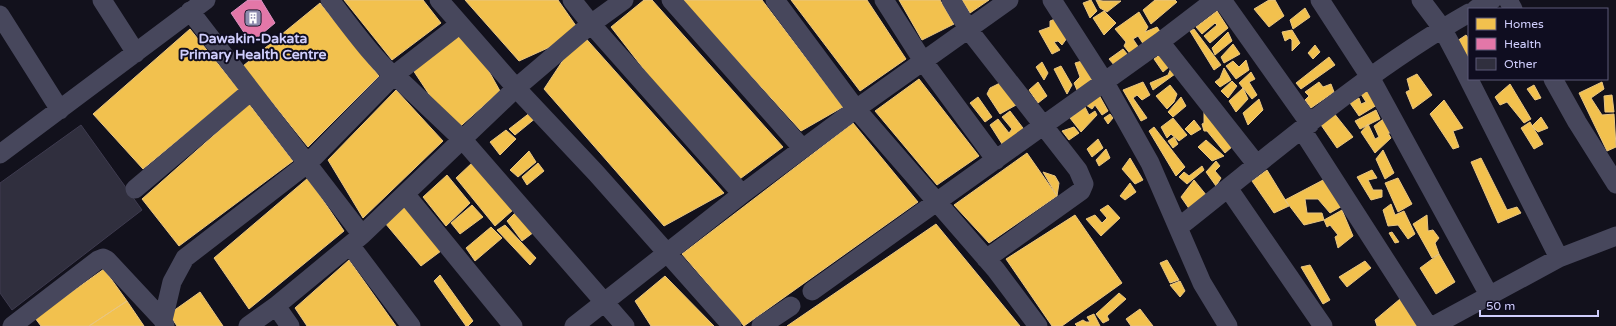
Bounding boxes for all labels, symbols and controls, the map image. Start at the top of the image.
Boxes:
building icon: Dawakin-Dakata Primary Health Centre [243,8,263,28]
legend [1468,8,1608,80]
text: Homes [1504,17,1544,31]
place label: Dawakin-Dakata Primary Health Centre [180,30,326,63]
text: Health [1504,37,1541,51]
text: Other [1504,57,1537,71]
scale bar [1480,292,1598,318]
text: 50 m [1486,299,1515,313]

